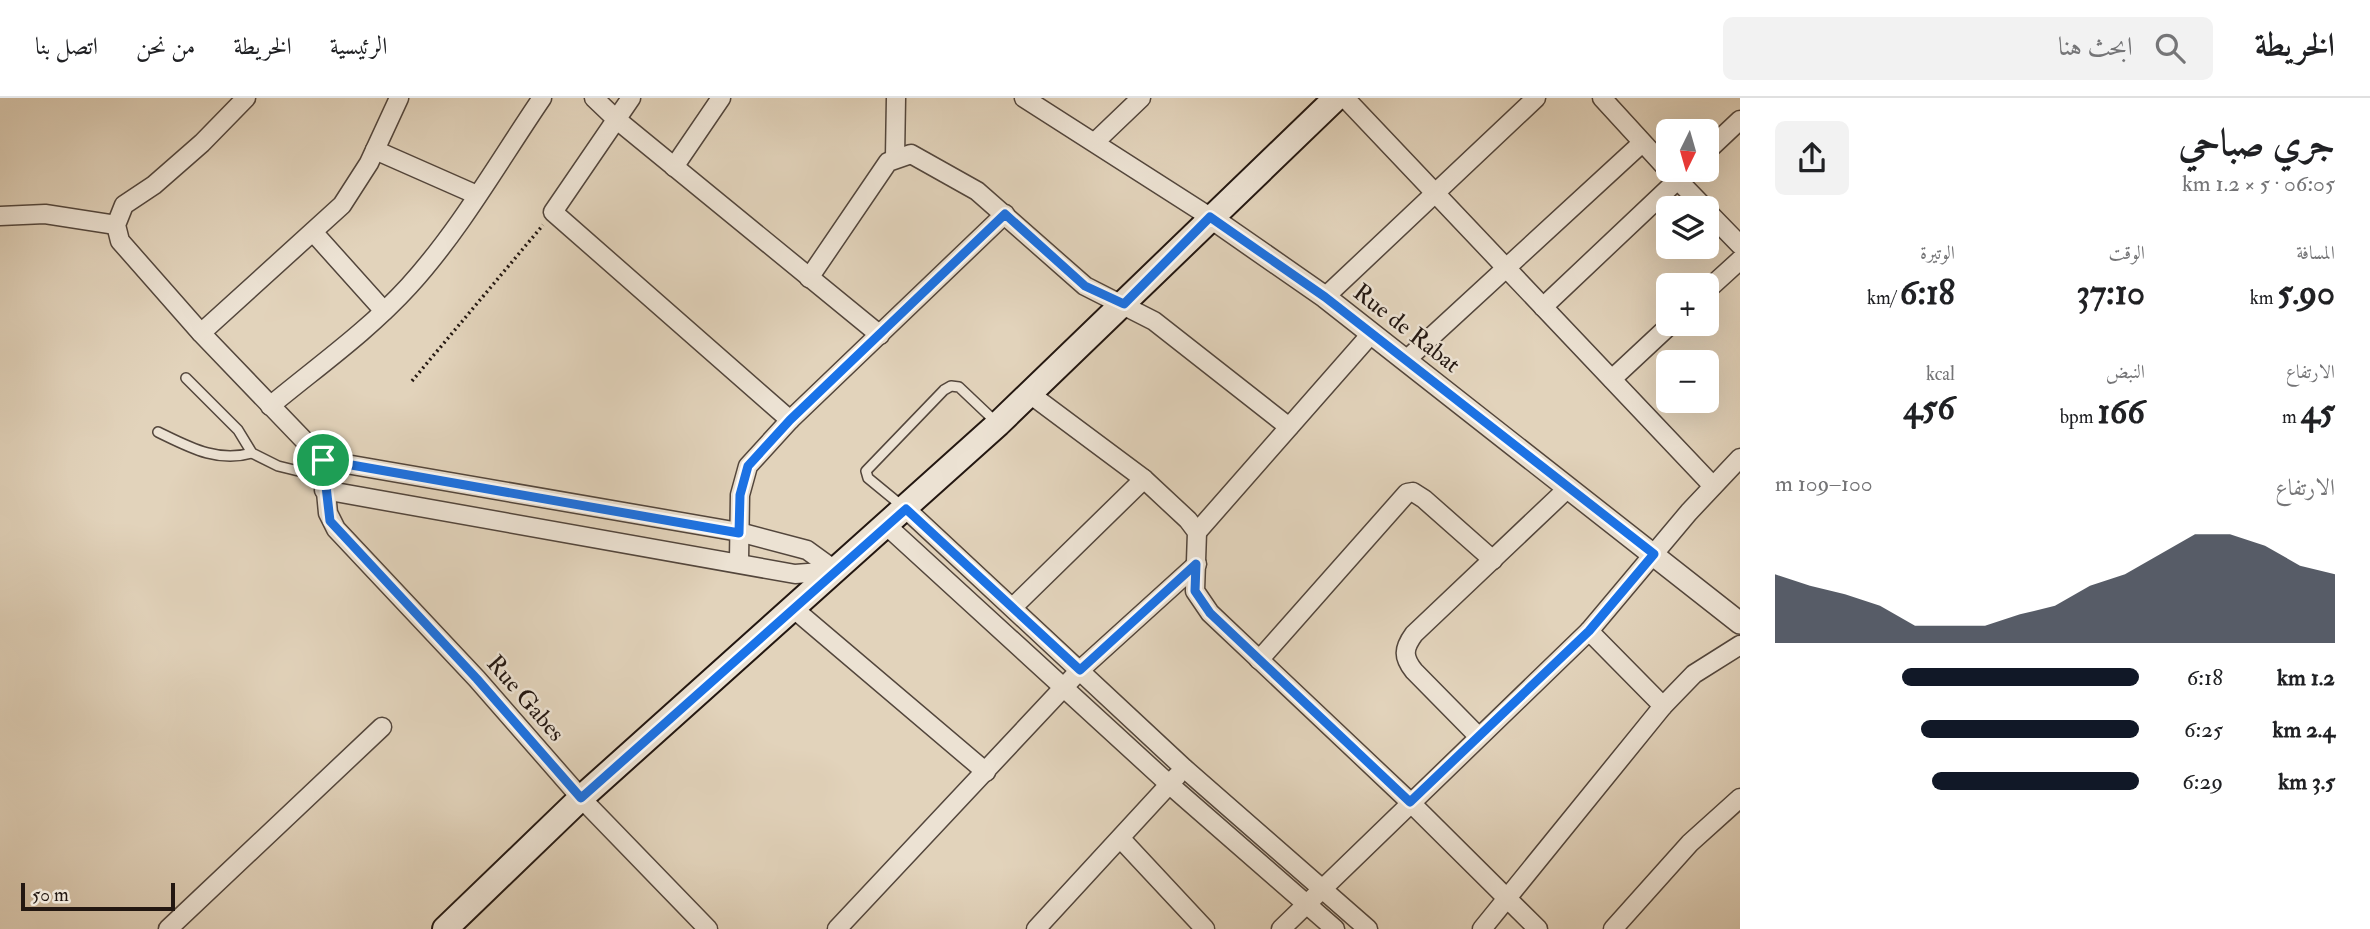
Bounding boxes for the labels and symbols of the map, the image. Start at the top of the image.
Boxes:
north arrow [1656,119,1718,182]
street label: Rue de Rabat [1347,277,1467,380]
pin [293,430,353,490]
street label: Rue Gabes [480,649,572,748]
scale bar [21,880,175,912]

